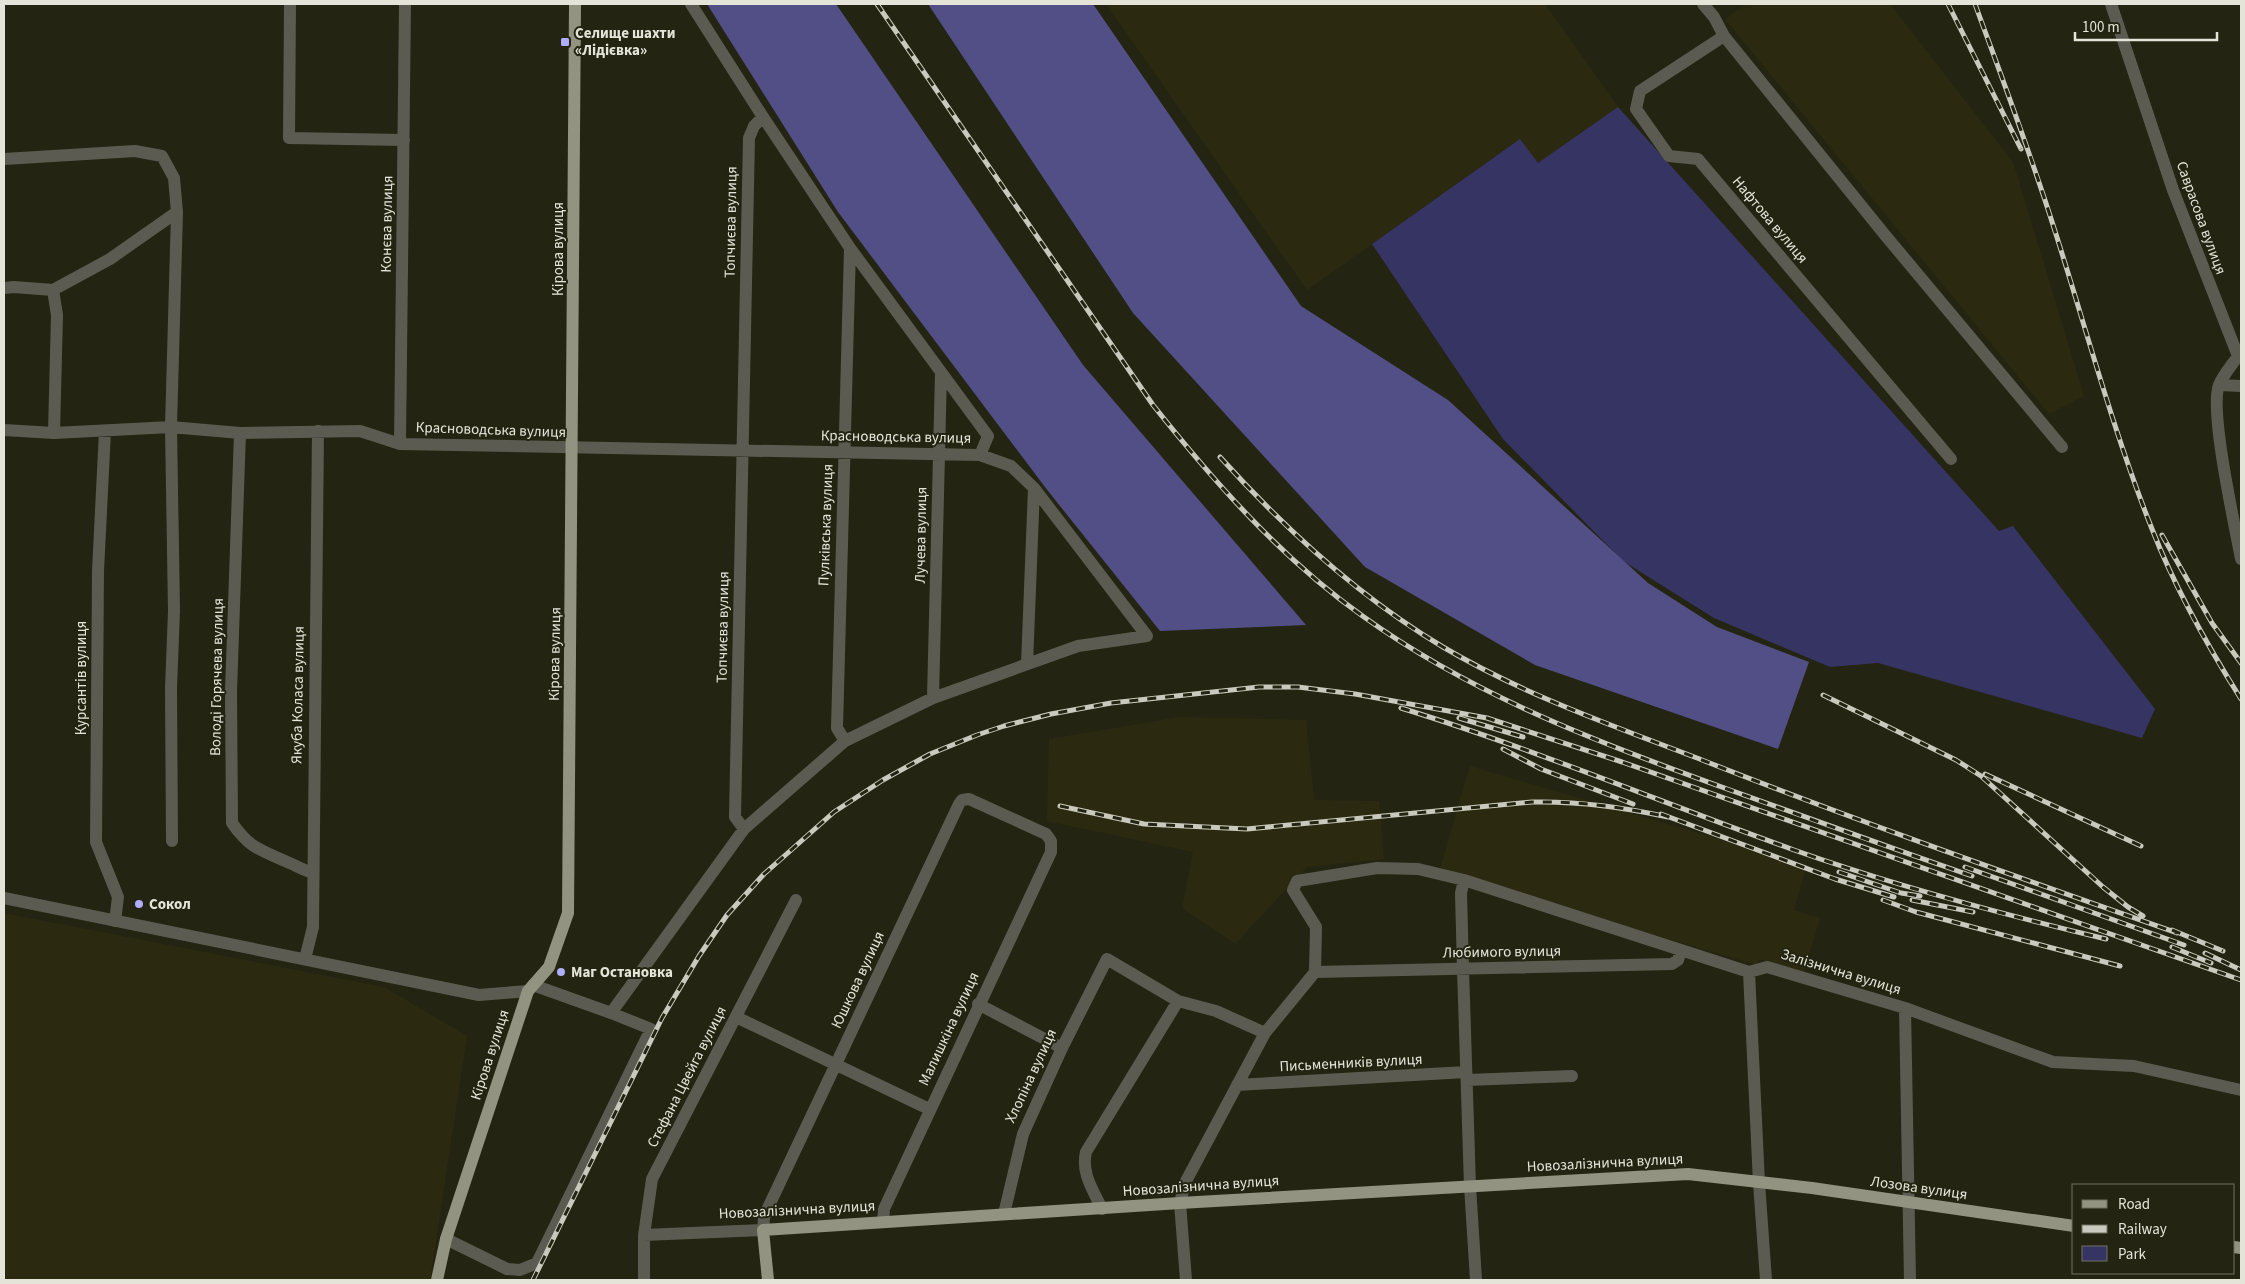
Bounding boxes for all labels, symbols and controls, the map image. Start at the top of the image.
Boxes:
scale bar [2075,10,2218,42]
text: 100 m [2082,17,2120,38]
place label: Селище шахти «Лідієвка» [575,23,675,61]
marker: Селище шахти «Лідієвка» [559,36,571,48]
street label: Саврасова вулиця [2171,158,2231,278]
street label: Топчиєва вулиця [720,166,742,278]
street label: Нафтова вулиця [1727,172,1813,268]
street label: Конєва вулиця [376,175,398,273]
street label: Кірова вулиця [548,202,569,296]
street label: Красноводська вулиця [415,417,567,443]
street label: Красноводська вулиця [821,425,971,449]
street label: Пулківська вулиця [813,464,839,586]
street label: Лучева вулиця [910,486,932,584]
street label: Топчиєва вулиця [712,571,734,683]
street label: Володі Горячева вулиця [205,598,229,756]
street label: Кірова вулиця [544,607,566,701]
street label: Курсантів вулиця [71,621,92,735]
street label: Якуба Коласа вулиця [286,626,310,764]
place label: Сокол [149,894,191,915]
marker: Сокол [133,898,145,910]
street label: Юшкова вулиця [826,928,890,1032]
street label: Любимого вулиця [1443,940,1561,964]
street label: Залізнична вулиця [1778,944,1904,1000]
place label: Маг Остановка [571,962,673,983]
marker: Маг Остановка [555,966,567,978]
street label: Малишкіна вулиця [913,969,985,1089]
street label: Стефана Цвейга вулиця [642,1003,732,1151]
street label: Кірова вулиця [465,1007,515,1103]
street label: Хлопіна вулиця [1000,1025,1062,1127]
street label: Письменників вулиця [1279,1049,1423,1077]
street label: Новозалізнична вулиця [1526,1148,1684,1178]
street label: Новозалізнична вулиця [1122,1170,1280,1202]
street label: Лозова вулиця [1869,1171,1969,1205]
legend [2072,1184,2235,1274]
text: Road [2118,1194,2150,1215]
street label: Новозалізнична вулиця [718,1195,876,1225]
text: Railway [2118,1219,2167,1240]
text: Park [2118,1244,2147,1265]

